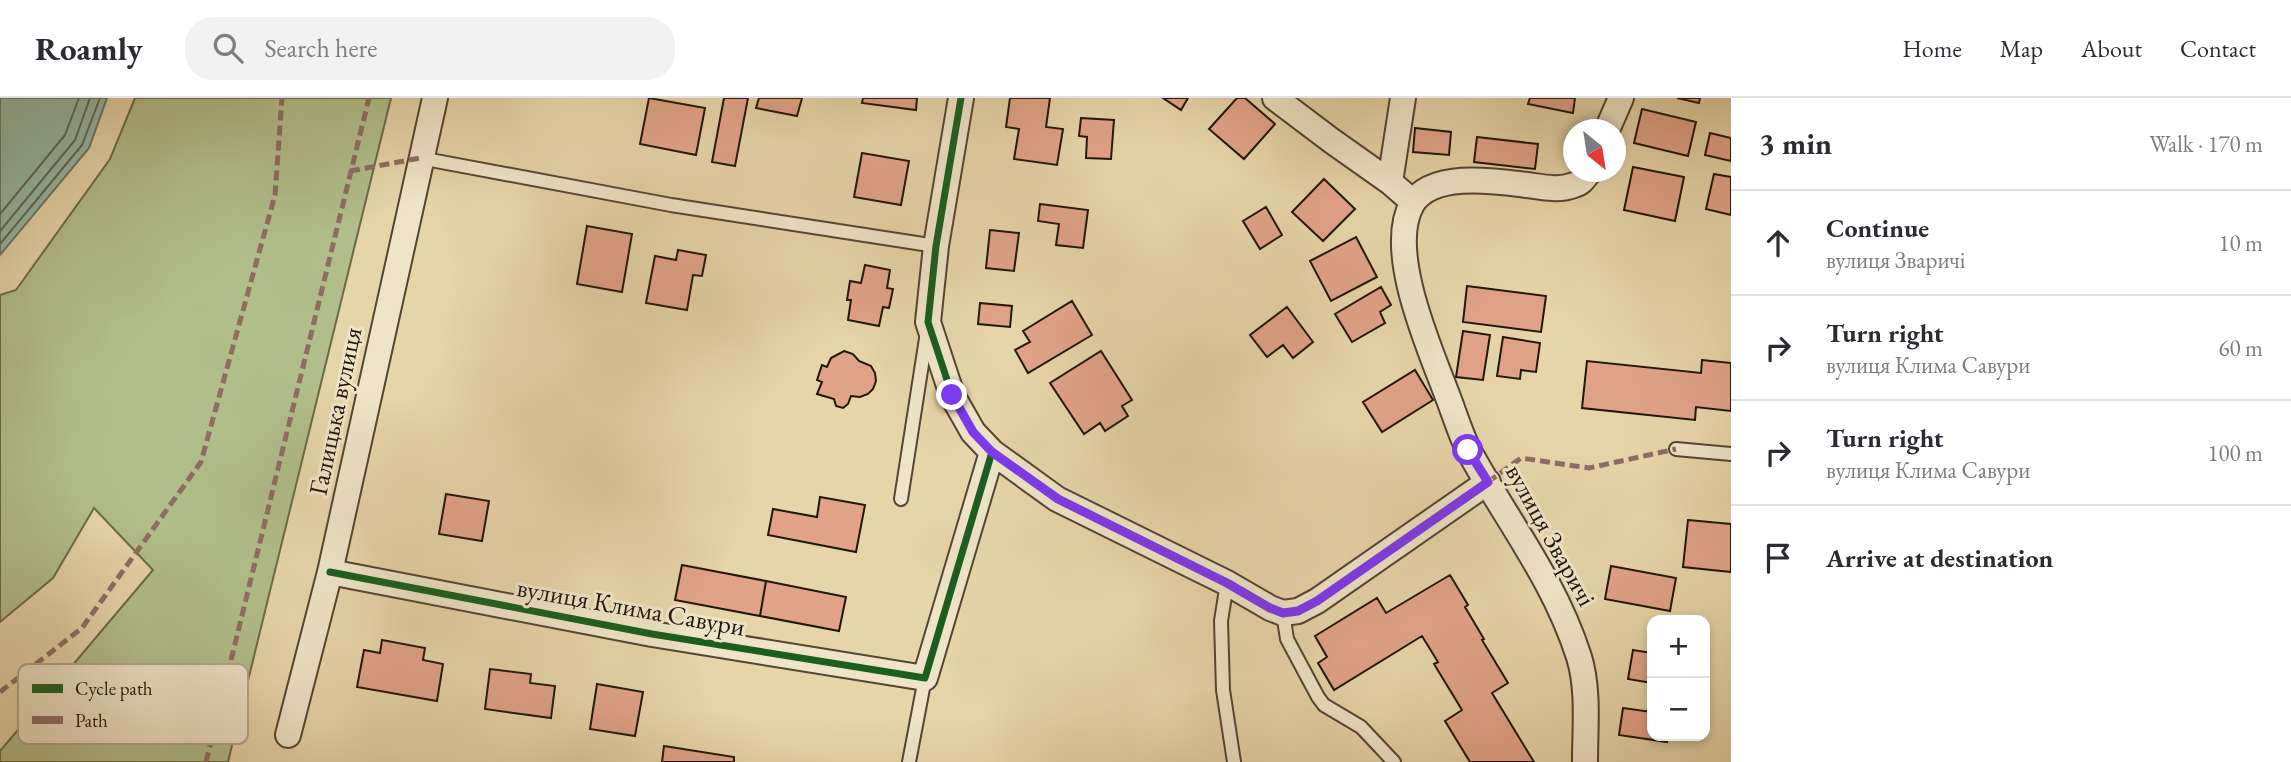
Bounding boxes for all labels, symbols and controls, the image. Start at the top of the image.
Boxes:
search box [185,17,675,80]
text: Roamly [35,27,143,70]
icon: search [209,29,247,67]
text: Search here [265,31,377,65]
text: Home [1902,33,1962,64]
text: Map [2000,33,2043,64]
text: About [2081,33,2142,64]
text: Contact [2180,33,2256,64]
north arrow [1563,119,1626,182]
text: 3 min [1759,124,1832,163]
text: Walk · 170 m [2149,129,2263,159]
text: Continue [1826,211,1929,245]
icon: ahead [1759,224,1797,262]
text: 10 m [2218,228,2263,258]
text: вулиця Зваричі [1826,245,1966,275]
text: Turn right [1826,316,1944,350]
street label: Галицька вулиця [301,324,369,498]
icon: right [1759,329,1797,367]
text: 60 m [2218,333,2263,363]
text: вулиця Клима Савури [1826,350,2030,380]
route end [936,379,967,410]
text: Turn right [1826,421,1944,455]
route start [1452,434,1483,465]
icon: right [1759,434,1797,472]
text: 100 m [2207,438,2263,468]
text: вулиця Клима Савури [1826,455,2030,485]
street label: вулиця Зваричі [1498,458,1604,612]
icon: arrive [1759,539,1797,577]
text: Arrive at destination [1826,541,2053,575]
street label: вулиця Клима Савури [514,570,748,644]
map controls [1647,615,1710,741]
button: + [1647,615,1710,678]
legend [18,664,248,744]
text: Cycle path [75,676,153,701]
button: − [1647,678,1710,741]
text: Path [75,708,108,733]

